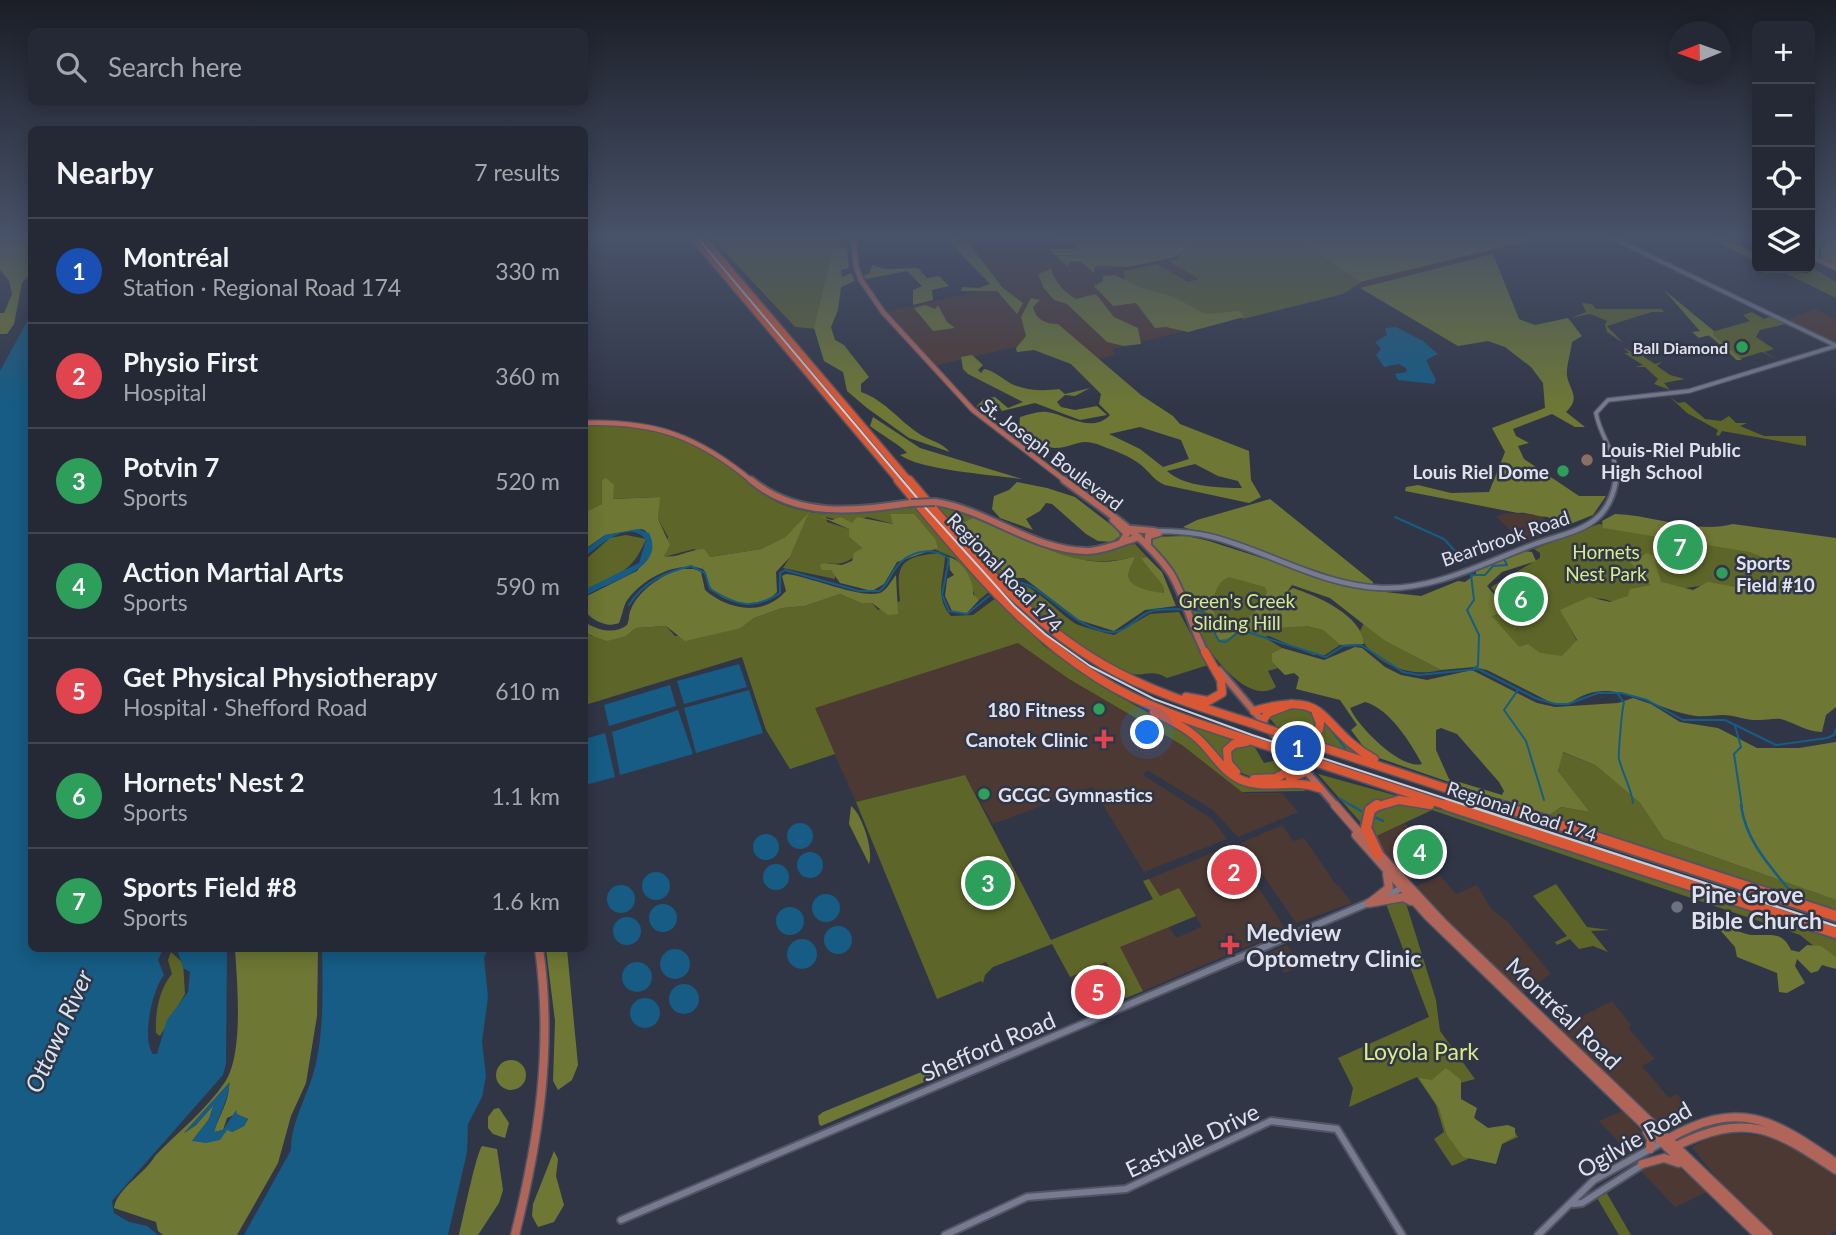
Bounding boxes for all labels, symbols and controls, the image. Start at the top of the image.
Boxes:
north arrow [1668,21,1731,84]
map controls [1752,21,1815,273]
button: + [1752,21,1815,84]
search box [28,28,588,105]
icon: search [52,48,90,86]
text: Search here [108,51,242,83]
button: − [1752,84,1815,147]
button: locate [1752,147,1815,210]
text: Nearby [56,154,154,190]
text: 7 results [474,158,560,186]
button: layers [1752,210,1815,273]
text: Montréal [123,241,229,273]
text: 1 [72,257,86,285]
text: 330 m [495,257,560,285]
text: Station · Regional Road 174 [123,273,401,301]
place label: Ball Diamond [1633,338,1728,357]
marker: Ball Diamond [1734,339,1750,355]
text: Physio First [123,346,258,378]
text: 2 [72,362,86,390]
text: 360 m [495,362,560,390]
text: Hospital [123,378,207,406]
street label: St. Joseph Boulevard [976,393,1128,515]
place label: Louis-Riel Public High School [1601,438,1741,483]
text: Potvin 7 [123,451,219,483]
marker: Louis-Riel Public High School [1579,452,1595,468]
place label: Louis Riel Dome [1413,460,1549,483]
marker: Louis Riel Dome [1555,463,1571,479]
text: 3 [72,467,86,495]
text: 520 m [495,467,560,495]
text: Sports [123,483,188,511]
street label: Bearbrook Road [1438,505,1572,571]
street label: Regional Road 174 [943,508,1067,636]
pin: 7 [1657,521,1703,573]
park label: Hornets Nest Park [1565,540,1647,585]
place label: Sports Field #10 [1736,551,1815,596]
text: Action Martial Arts [123,556,344,588]
marker: Sports Field #10 [1714,565,1730,581]
text: 4 [72,572,86,600]
text: 590 m [495,572,560,600]
pin: 6 [1498,573,1544,625]
text: Sports [123,588,188,616]
park label: Green's Creek Sliding Hill [1179,589,1296,634]
text: Get Physical Physiotherapy [123,661,437,693]
text: 5 [72,677,86,705]
text: 610 m [495,677,560,705]
text: Hospital · Shefford Road [123,693,367,721]
place label: 180 Fitness [987,698,1085,721]
marker: 180 Fitness [1091,701,1107,717]
your location [1130,715,1164,749]
pin: 1 [1275,722,1321,774]
place label: Canotek Clinic [966,728,1088,751]
marker: Canotek Clinic [1094,729,1114,749]
text: Hornets' Nest 2 [123,766,305,798]
street label: Regional Road 174 [1444,776,1600,846]
text: 6 [72,782,86,810]
text: 1.1 km [491,782,560,810]
place label: GCGC Gymnastics [998,783,1153,806]
marker: GCGC Gymnastics [976,786,992,802]
text: Sports [123,798,188,826]
pin: 4 [1397,826,1443,878]
pin: 2 [1211,846,1257,898]
pin: 3 [965,857,1011,909]
text: Sports Field #8 [123,871,297,903]
place label: Pine Grove Bible Church [1691,880,1822,934]
text: 7 [72,887,86,915]
text: 1.6 km [491,887,560,915]
marker: Pine Grove Bible Church [1669,899,1685,915]
text: Sports [123,903,188,931]
place label: Medview Optometry Clinic [1246,918,1421,972]
marker: Medview Optometry Clinic [1220,935,1240,955]
street label: Montréal Road [1501,951,1627,1075]
water label: Ottawa River [18,965,98,1097]
pin: 5 [1075,966,1121,1018]
street label: Shefford Road [917,1005,1059,1087]
park label: Loyola Park [1363,1037,1479,1065]
street label: Ogilvie Road [1572,1095,1696,1183]
street label: Eastvale Drive [1121,1097,1263,1183]

